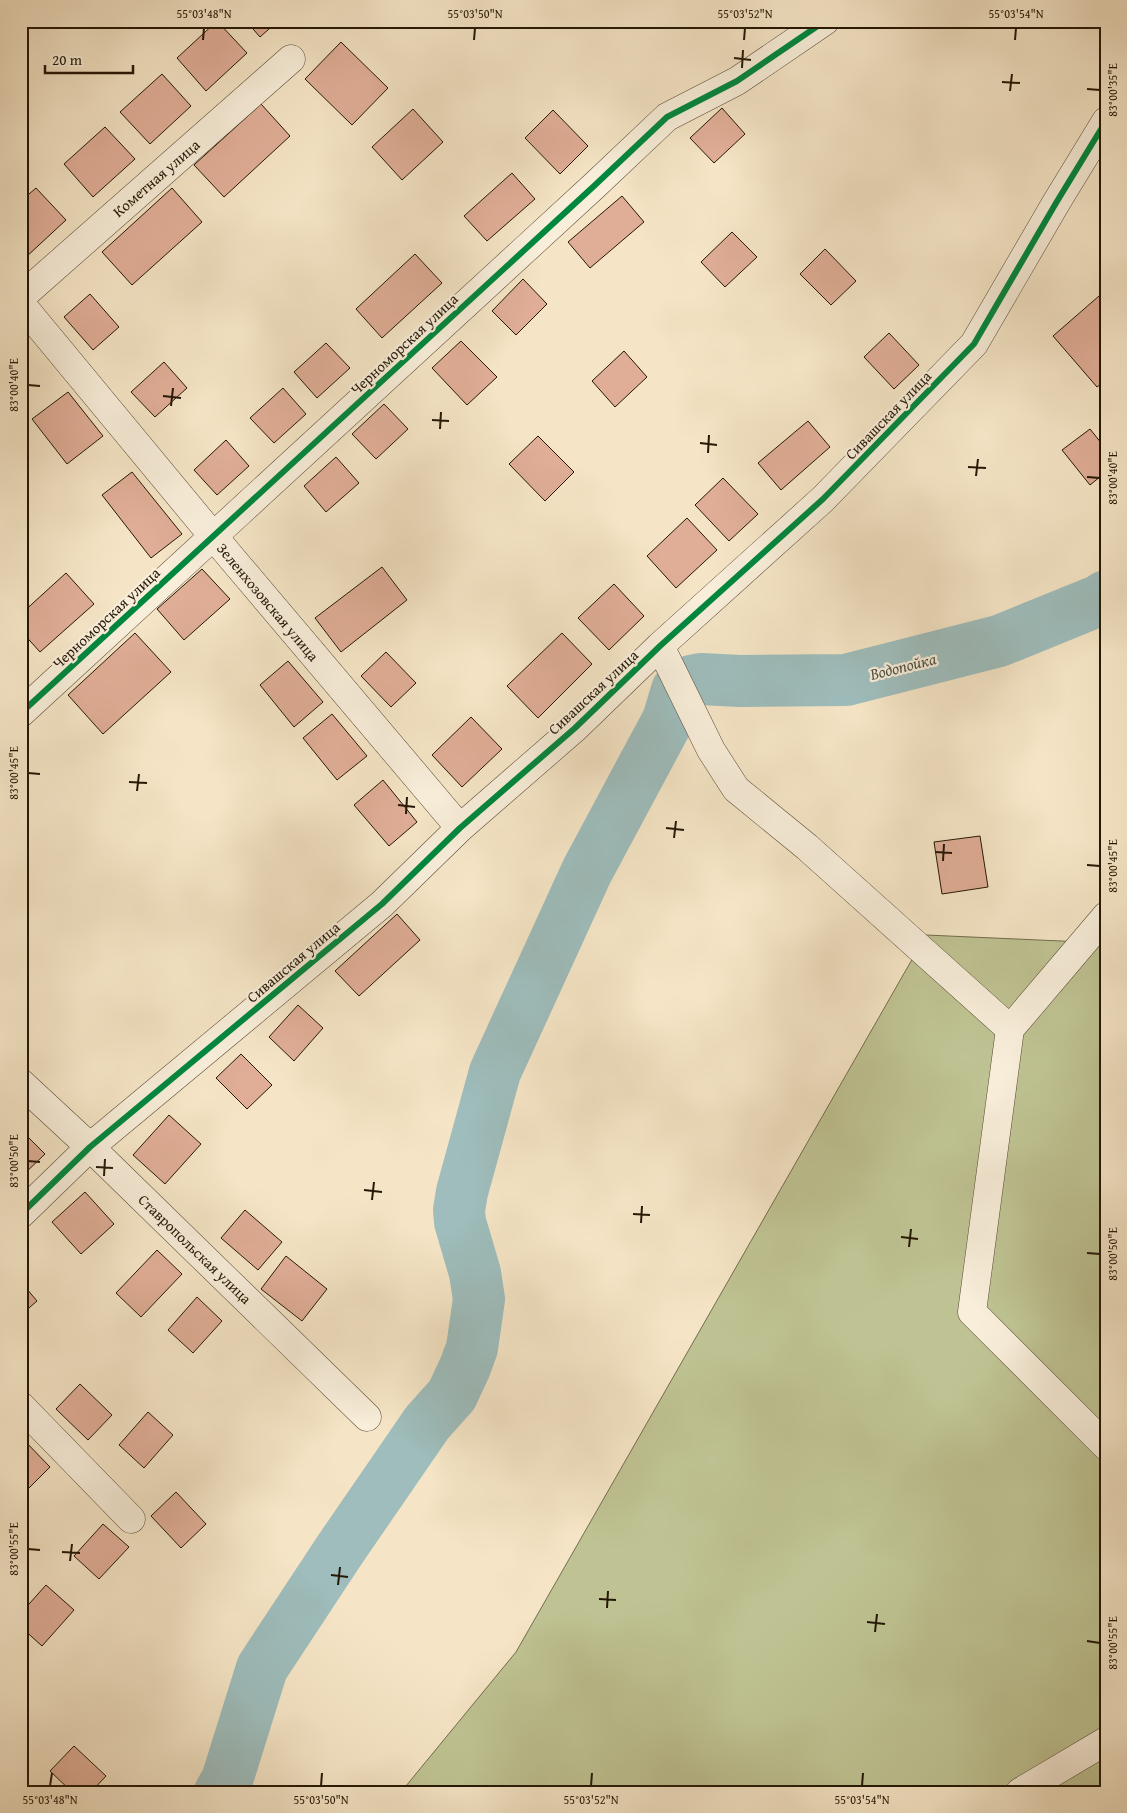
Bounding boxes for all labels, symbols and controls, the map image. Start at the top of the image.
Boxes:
text: 55°03'48"N [176,5,232,22]
text: 55°03'50"N [447,5,503,22]
text: 55°03'52"N [717,5,773,22]
text: 55°03'54"N [988,5,1044,22]
scale bar [45,42,132,74]
text: 20 m [52,49,83,70]
text: 83°00'35"E [1104,63,1121,117]
street label: Кометная улица [108,134,205,222]
street label: Черноморская улица [346,288,463,399]
text: 83°00'40"E [5,358,22,412]
street label: Сивашская улица [840,365,936,464]
text: 83°00'40"E [1104,451,1121,505]
street label: Зеленхозовская улица [212,538,324,666]
street label: Черноморская улица [48,562,165,673]
street label: Сивашская улица [543,644,643,739]
water label: Водопойка [867,646,939,686]
text: 83°00'45"E [5,746,22,800]
text: 83°00'45"E [1104,839,1121,893]
street label: Сивашская улица [242,916,345,1007]
text: 83°00'50"E [5,1134,22,1188]
street label: Ставропольская улица [134,1189,257,1309]
text: 83°00'50"E [1104,1227,1121,1281]
text: 83°00'55"E [5,1522,22,1576]
text: 83°00'55"E [1104,1616,1121,1670]
text: 55°03'48"N [22,1791,78,1808]
text: 55°03'50"N [293,1791,349,1808]
text: 55°03'52"N [563,1791,619,1808]
text: 55°03'54"N [834,1791,890,1808]

